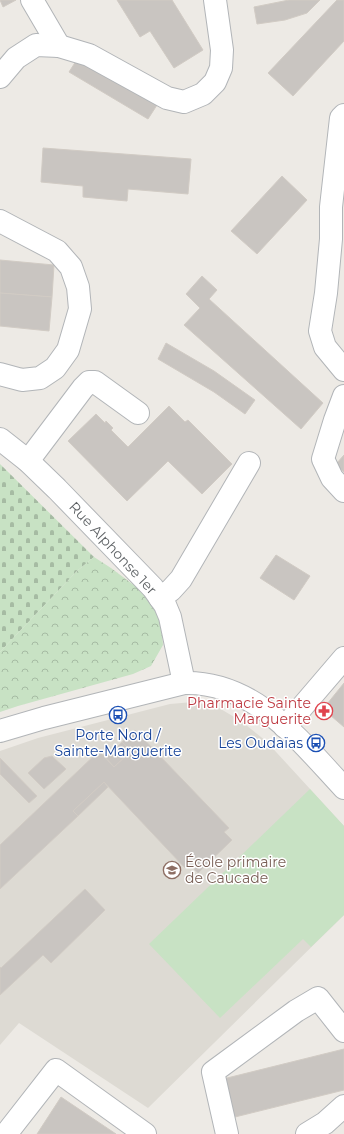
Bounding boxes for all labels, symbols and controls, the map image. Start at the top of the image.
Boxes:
street label: Rue Alphonse 1er [65,498,161,599]
place label: Pharmacie Sainte Marguerite [187,694,311,728]
pharmacy icon: Pharmacie Sainte Marguerite [314,701,334,721]
bus stop icon: Porte Nord / Sainte-Marguerite [108,705,128,725]
place label: Porte Nord / Sainte-Marguerite [54,726,182,760]
bus stop icon: Les Oudaïas [306,733,326,753]
place label: Les Oudaïas [218,734,303,752]
place label: École primaire de Caucade [185,853,286,887]
school or university icon: École primaire de Caucade [162,860,182,880]

